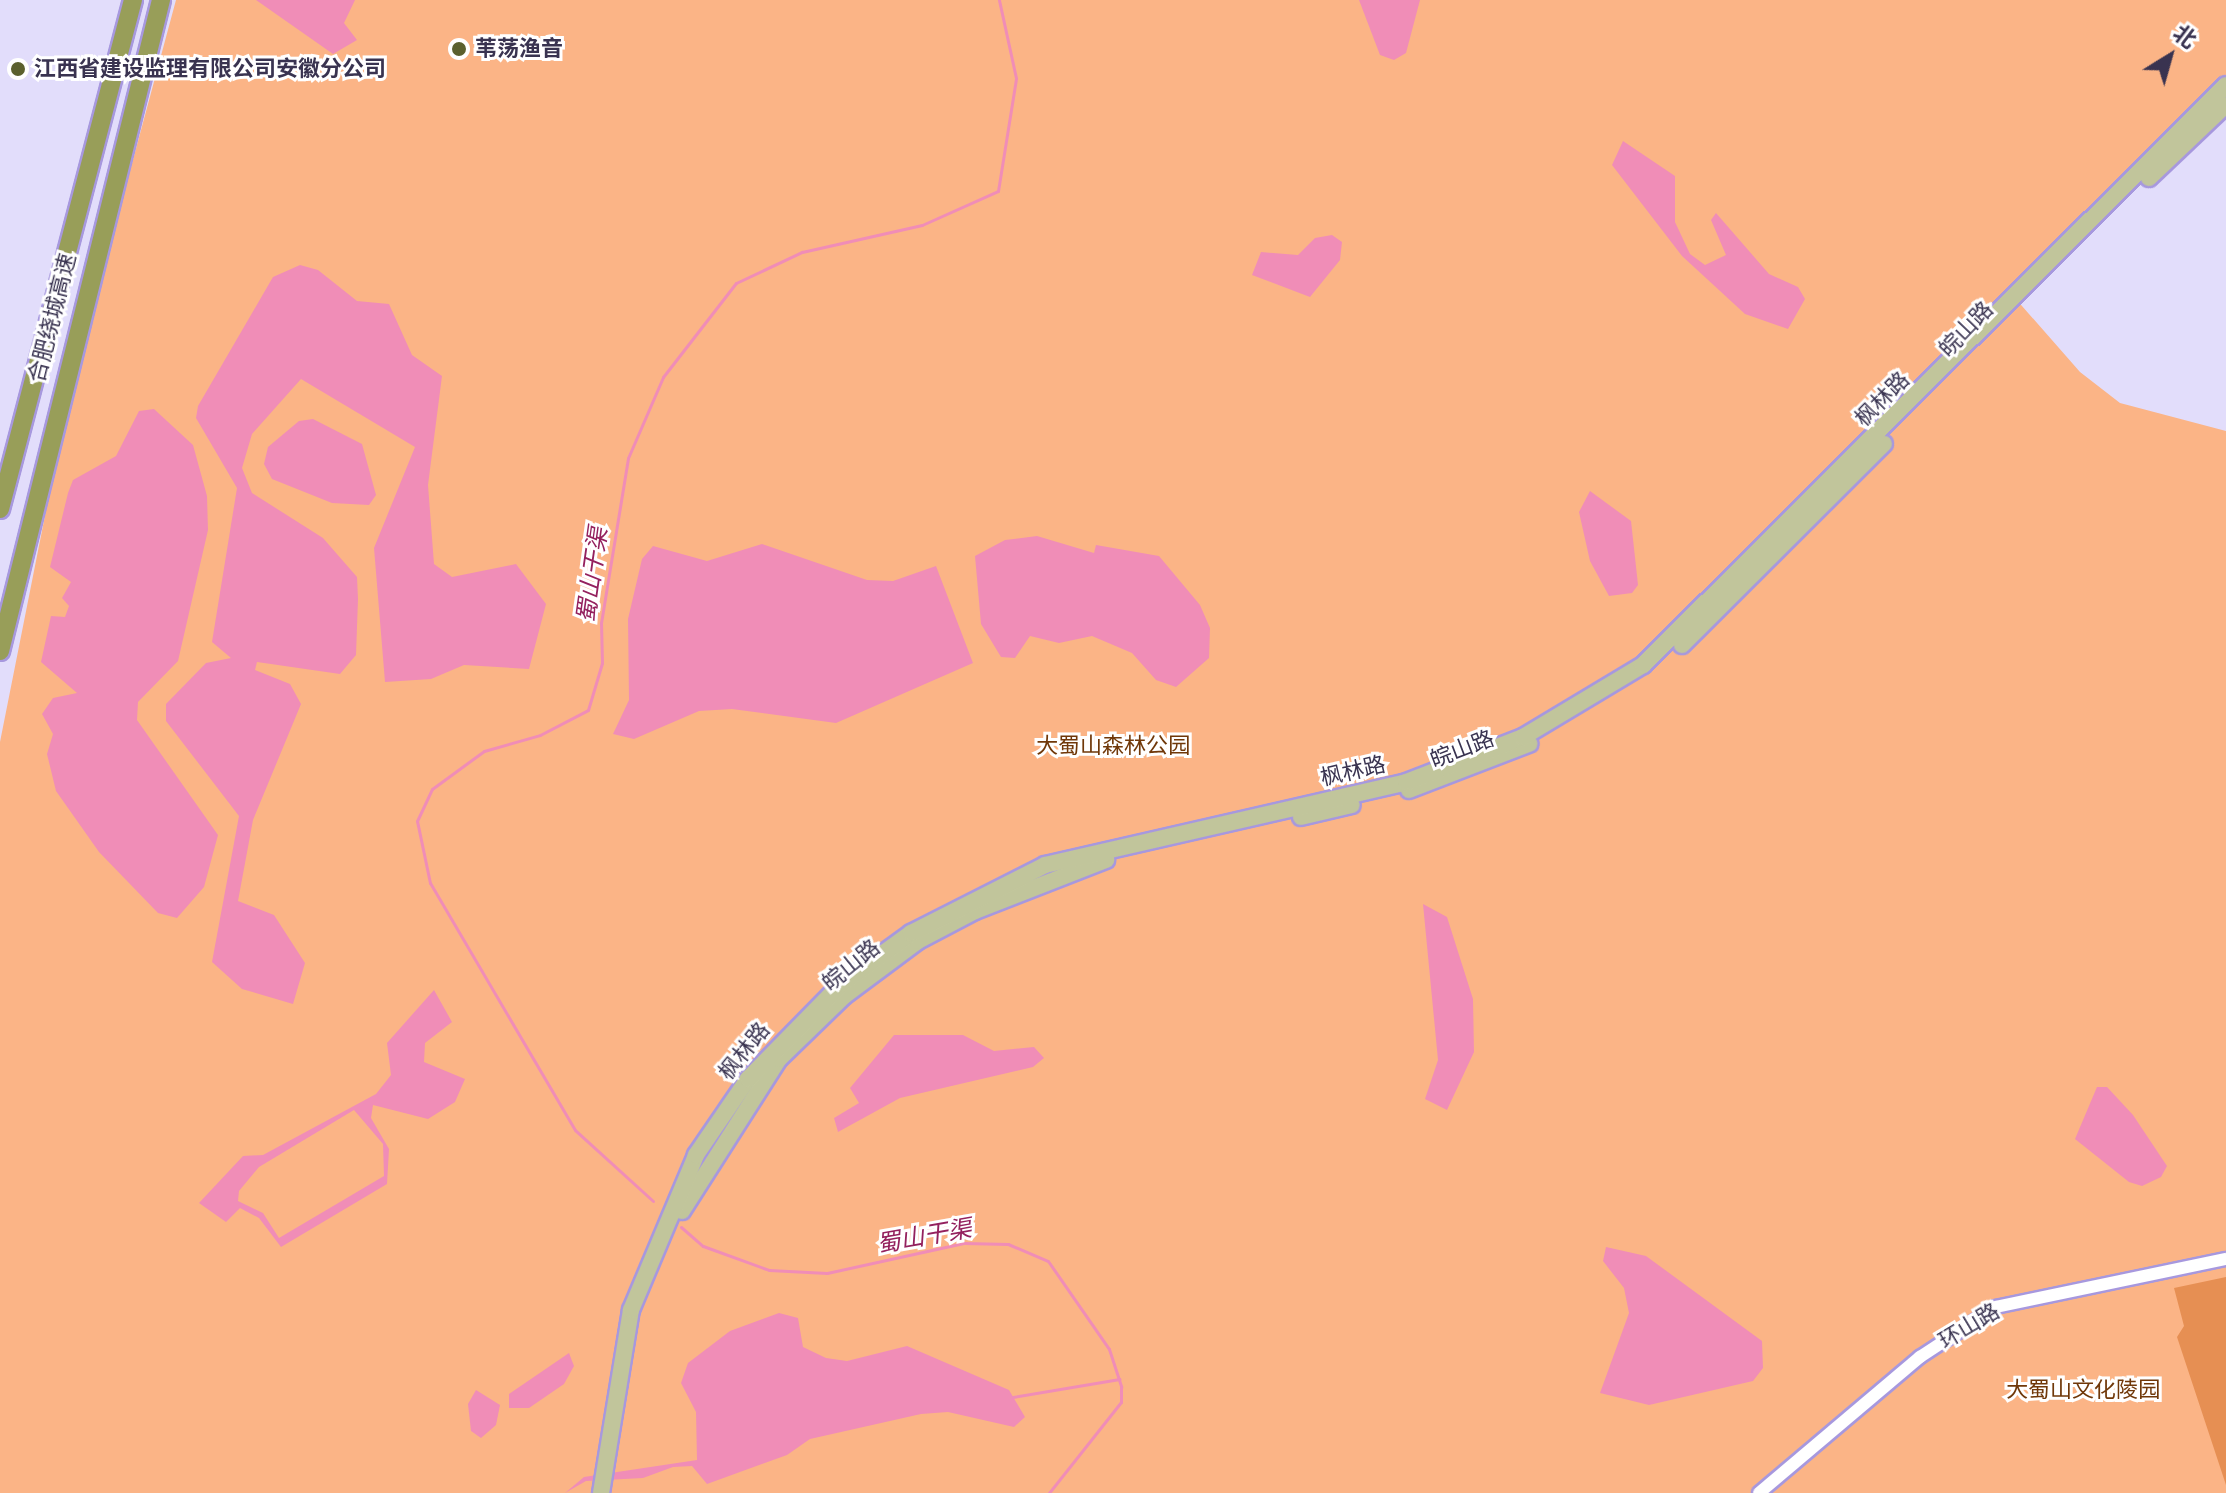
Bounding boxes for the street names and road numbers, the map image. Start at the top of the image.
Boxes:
street label: 合肥绕城高速 [23,251,81,385]
street label: 皖山路 [1934,296,1998,362]
street label: 枫林路 [1849,366,1915,432]
street label: 皖山路 [1426,725,1498,773]
street label: 枫林路 [1318,751,1388,791]
street label: 皖山路 [817,934,885,996]
street label: 枫林路 [713,1017,775,1085]
street label: 环山路 [1934,1298,2004,1354]

